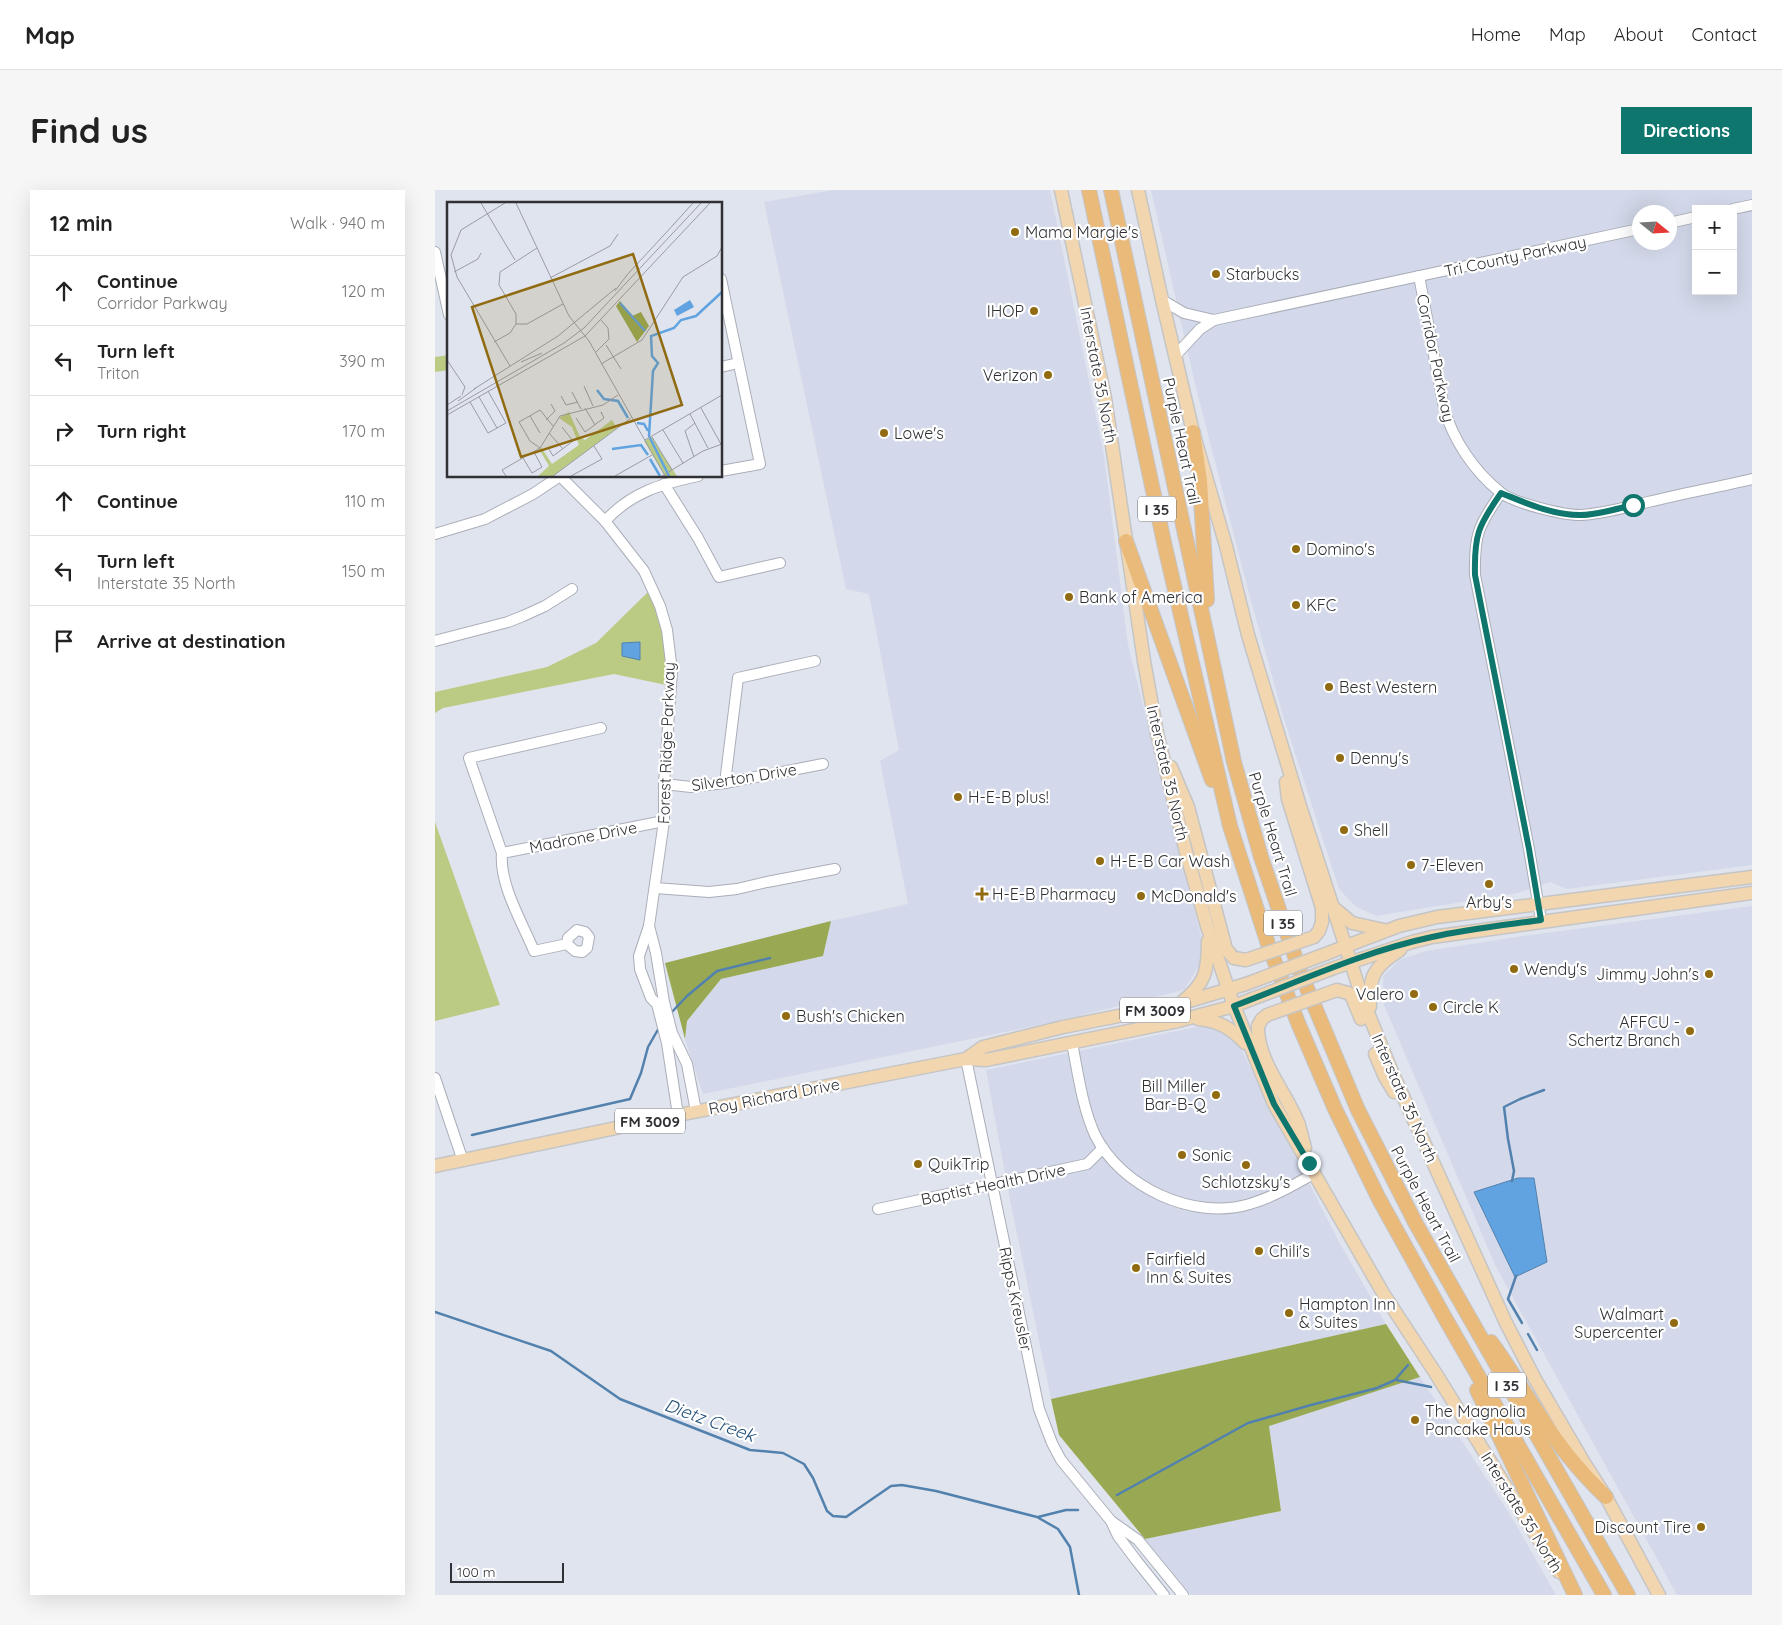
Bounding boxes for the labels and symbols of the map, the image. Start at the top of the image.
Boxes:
inset map [447,202,723,478]
north arrow [1632,205,1677,250]
place label: Mama Margie's [1025,222,1138,242]
marker: Mama Margie's [1009,226,1021,238]
street label: Tri County Parkway [1442,231,1588,281]
place label: Starbucks [1226,264,1299,284]
marker: Starbucks [1210,268,1222,280]
street label: Corridor Parkway [1413,292,1459,424]
place label: IHOP [987,301,1024,321]
marker: IHOP [1028,305,1040,317]
street label: Interstate 35 North [1076,305,1122,445]
place label: Verizon [983,365,1038,385]
marker: Verizon [1042,369,1054,381]
street label: Purple Heart Trail [1159,376,1205,506]
place label: Lowe's [894,423,944,443]
marker: Lowe's [878,427,890,439]
route start [1622,494,1645,517]
road number: I 35 [1138,496,1176,522]
place label: Domino's [1306,539,1375,559]
marker: Domino's [1290,543,1302,555]
place label: Bank of America [1079,587,1203,607]
marker: Bank of America [1063,591,1075,603]
place label: KFC [1306,595,1336,615]
marker: KFC [1290,599,1302,611]
street label: Forest Ridge Parkway [653,662,679,824]
place label: Best Western [1339,677,1437,697]
marker: Best Western [1323,681,1335,693]
street label: Interstate 35 North [1143,703,1193,843]
place label: Denny's [1350,748,1409,768]
marker: Denny's [1334,752,1346,764]
street label: Silverton Drive [690,759,798,795]
street label: Purple Heart Trail [1245,769,1301,899]
place label: H-E-B plus! [968,787,1049,807]
marker: H-E-B plus! [952,791,964,803]
street label: Madrone Drive [527,817,639,857]
place label: Shell [1354,820,1388,840]
marker: Shell [1338,824,1350,836]
place label: H-E-B Car Wash [1110,851,1230,871]
marker: H-E-B Car Wash [1094,855,1106,867]
place label: 7-Eleven [1421,855,1484,875]
marker: 7-Eleven [1405,859,1417,871]
marker: Arby's [1483,878,1495,890]
place label: H-E-B Pharmacy [992,884,1116,904]
place label: McDonald's [1151,886,1237,906]
marker: H-E-B Pharmacy [976,888,988,900]
marker: McDonald's [1135,890,1147,902]
place label: Arby's [1466,892,1512,912]
road number: I 35 [1264,910,1302,936]
place label: Wendy's [1524,959,1587,979]
marker: Wendy's [1508,963,1520,975]
place label: Jimmy John's [1596,964,1699,984]
marker: Jimmy John's [1703,968,1715,980]
place label: Valero [1356,984,1404,1004]
marker: Valero [1408,988,1420,1000]
place label: Circle K [1443,997,1499,1017]
road number: FM 3009 [1120,998,1190,1022]
marker: Circle K [1427,1001,1439,1013]
place label: Bush's Chicken [796,1006,905,1026]
marker: Bush's Chicken [780,1010,792,1022]
place label: AFFCU - Schertz Branch [1568,1012,1680,1050]
marker: AFFCU - Schertz Branch [1684,1025,1696,1037]
street label: Interstate 35 North [1368,1031,1442,1165]
street label: Roy Richard Drive [707,1073,841,1119]
place label: Bill Miller Bar-B-Q [1141,1076,1207,1114]
marker: Bill Miller Bar-B-Q [1210,1089,1222,1101]
road number: FM 3009 [615,1108,685,1134]
street label: Purple Heart Trail [1387,1142,1465,1266]
place label: Sonic [1192,1145,1232,1165]
marker: Sonic [1176,1149,1188,1161]
route end [1298,1152,1321,1175]
place label: QuikTrip [928,1154,989,1174]
marker: QuikTrip [912,1158,924,1170]
street label: Baptist Health Drive [919,1159,1067,1209]
marker: Schlotzsky's [1240,1159,1252,1171]
place label: Schlotzsky's [1202,1172,1290,1192]
place label: Chili's [1269,1241,1310,1261]
street label: Ripps Kreusler [995,1245,1037,1353]
marker: Chili's [1253,1245,1265,1257]
place label: Fairfield Inn & Suites [1146,1249,1232,1287]
marker: Fairfield Inn & Suites [1130,1262,1142,1274]
place label: Hampton Inn & Suites [1299,1294,1396,1332]
place label: Walmart Supercenter [1574,1304,1664,1342]
marker: Hampton Inn & Suites [1283,1307,1295,1319]
marker: Walmart Supercenter [1668,1317,1680,1329]
road number: I 35 [1488,1372,1526,1398]
water label: Dietz Creek [661,1393,760,1447]
place label: The Magnolia Pancake Haus [1425,1401,1531,1439]
marker: The Magnolia Pancake Haus [1409,1414,1421,1426]
street label: Interstate 35 North [1477,1448,1567,1576]
place label: Discount Tire [1595,1517,1691,1537]
marker: Discount Tire [1695,1521,1707,1533]
scale bar [450,1560,564,1583]

